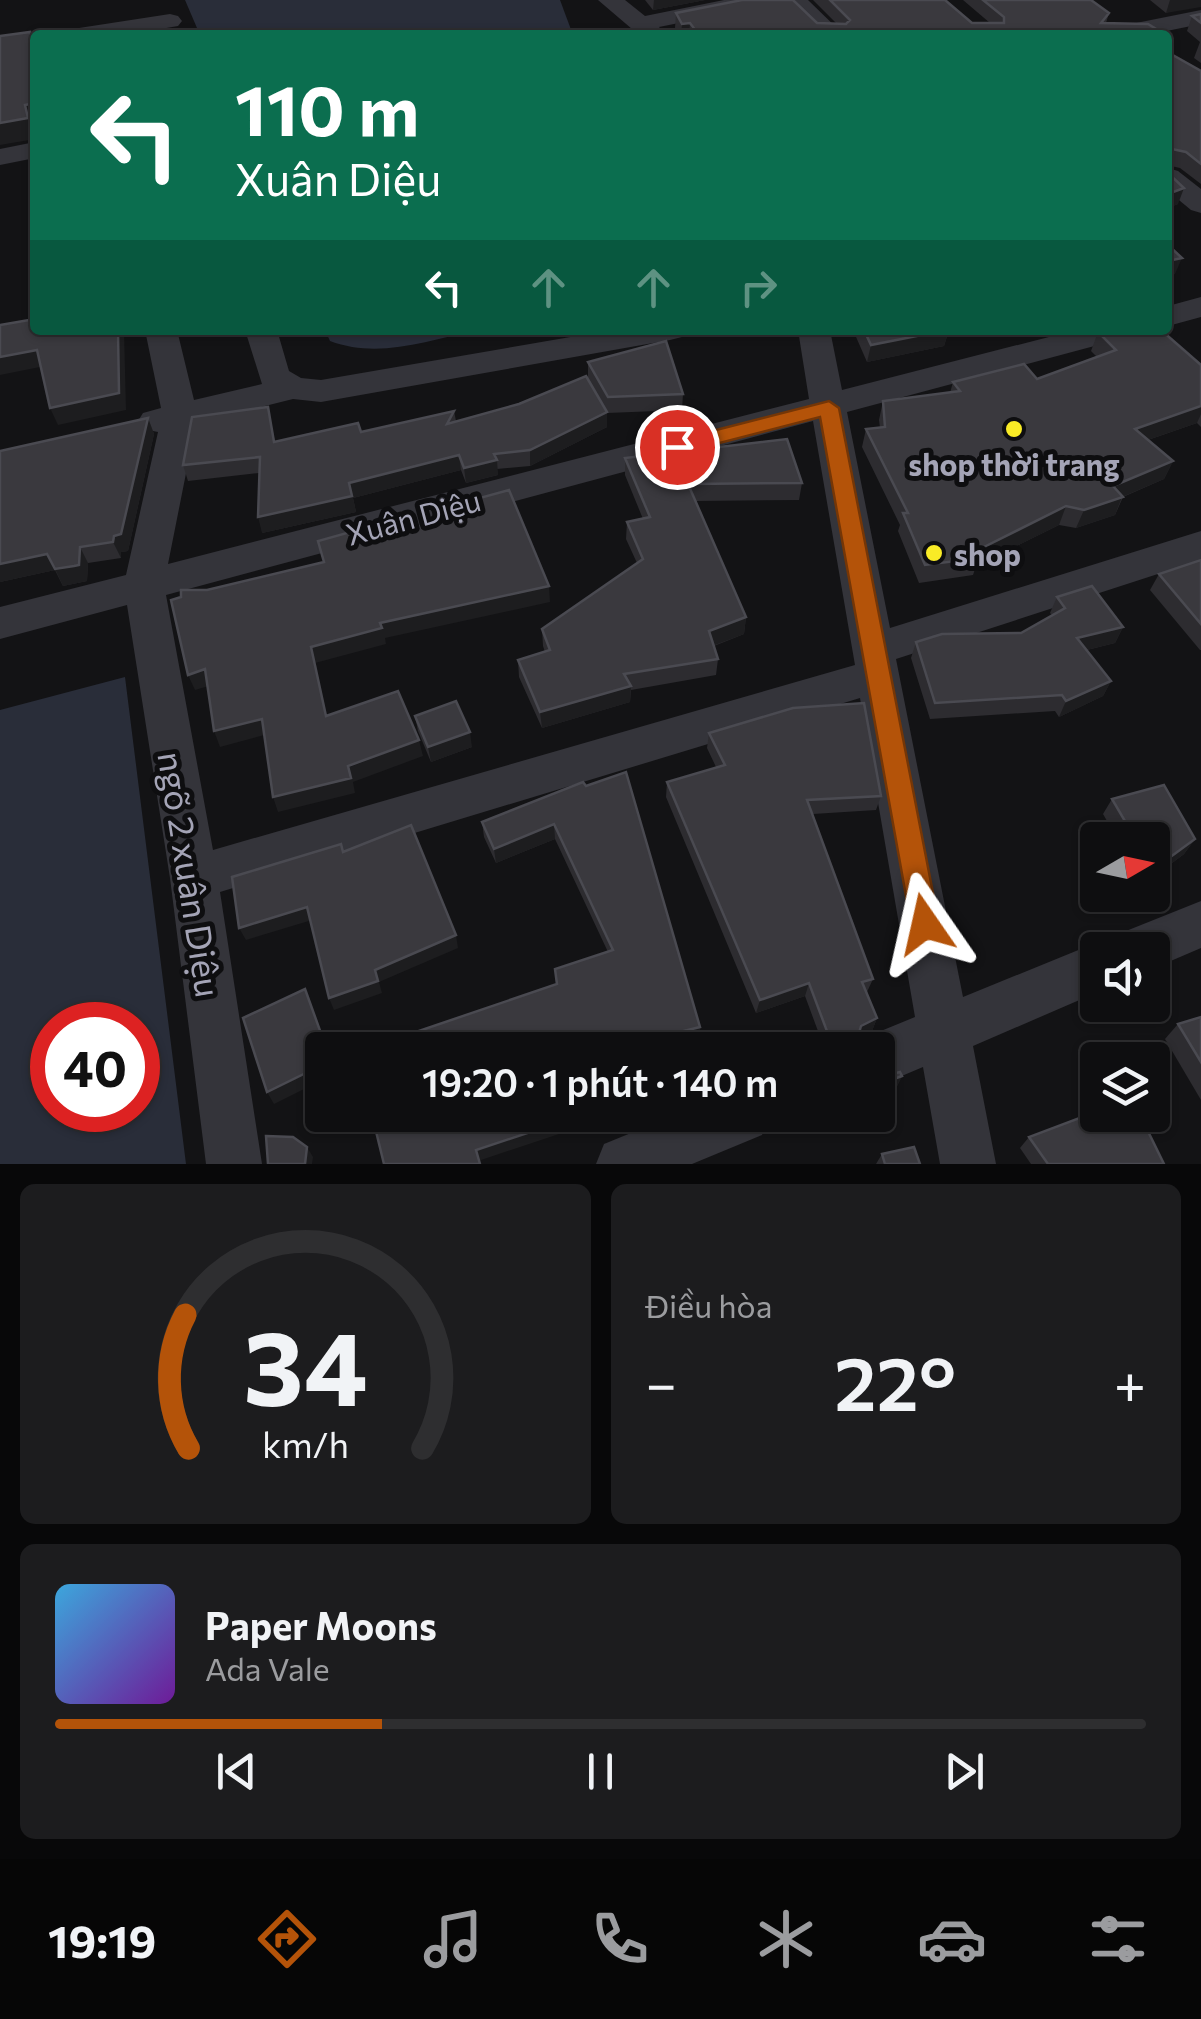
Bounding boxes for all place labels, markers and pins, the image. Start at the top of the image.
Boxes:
pin [635,405,720,490]
marker: shop thời trang [1003,418,1025,440]
place label: shop thời trang [908,445,1120,482]
place label: shop [954,535,1021,572]
marker: shop [923,542,945,564]

